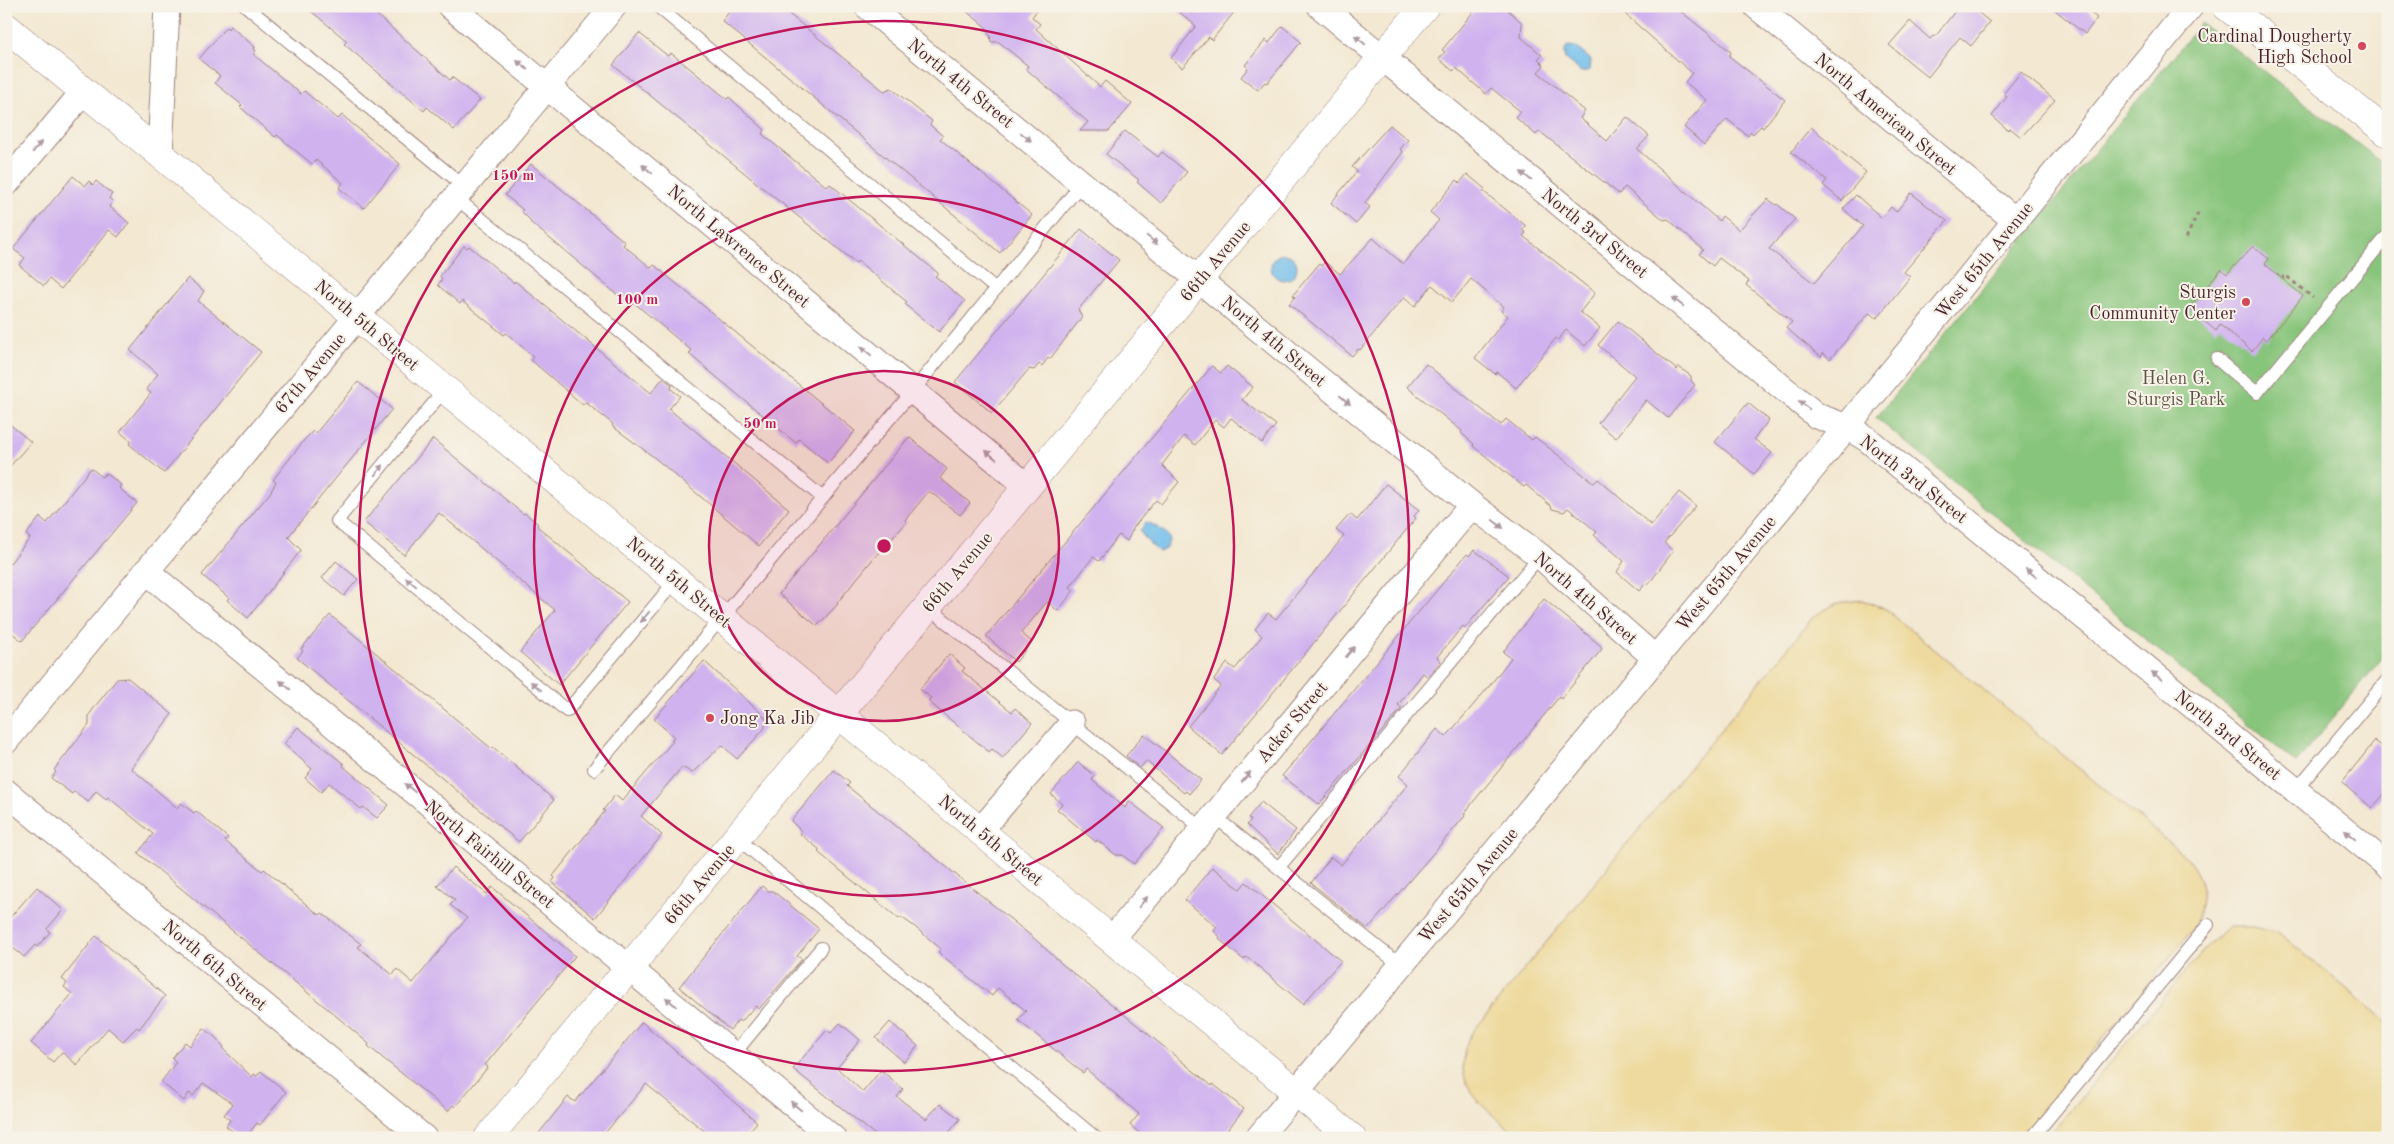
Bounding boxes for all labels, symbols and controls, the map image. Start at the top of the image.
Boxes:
place label: Cardinal Dougherty High School [2197,28,2352,67]
one-way arrow [1354,34,1367,45]
street label: North 4th Street [904,36,1017,132]
marker: Cardinal Dougherty High School [2356,40,2368,52]
street label: North American Street [1811,50,1960,179]
one-way arrow [516,60,529,71]
one-way arrow [1020,132,1033,143]
one-way arrow [32,141,43,154]
one-way arrow [641,163,654,174]
text: 150 m [492,169,534,184]
one-way arrow [1520,171,1533,182]
street label: North Lawrence Street [664,182,813,312]
street label: North 3rd Street [1538,185,1651,282]
street label: West 65th Avenue [1932,199,2037,322]
street label: 66th Avenue [1177,218,1255,305]
one-way arrow [1145,235,1158,246]
street label: North 5th Street [311,277,422,375]
place label: Sturgis Community Center [2089,284,2237,323]
text: 100 m [616,293,658,308]
street label: North 4th Street [1218,293,1329,391]
one-way arrow [1672,296,1685,307]
marker: Sturgis Community Center [2240,296,2252,308]
street label: 67th Avenue [272,330,350,417]
one-way arrow [860,346,873,357]
park label: Helen G. Sturgis Park [2127,370,2225,409]
one-way arrow [1338,394,1351,405]
one-way arrow [1798,399,1811,410]
text: 50 m [743,417,777,432]
street label: North 3rd Street [1856,432,1971,527]
one-way arrow [984,450,997,461]
one-way arrow [373,464,384,477]
street label: West 65th Avenue [1674,513,1780,635]
one-way arrow [1491,519,1504,530]
street label: 66th Avenue [919,529,997,616]
street label: North 5th Street [623,534,734,632]
centre of rings [875,537,893,555]
street label: North 4th Street [1530,549,1641,648]
one-way arrow [2025,568,2038,579]
one-way arrow [404,577,417,588]
one-way arrow [639,610,650,623]
one-way arrow [1345,645,1356,658]
one-way arrow [2151,671,2164,682]
one-way arrow [278,679,291,690]
street label: Acker Street [1254,679,1332,766]
one-way arrow [530,680,543,691]
street label: North 3rd Street [2171,687,2284,784]
place label: Jong Ka Jib [720,710,814,728]
marker: Jong Ka Jib [704,712,716,724]
one-way arrow [1241,770,1252,783]
one-way arrow [404,782,417,793]
street label: North 5th Street [935,792,1046,890]
street label: North Fairhill Street [421,797,557,912]
street label: West 65th Avenue [1416,825,1522,947]
one-way arrow [2344,829,2357,840]
street label: 66th Avenue [661,841,739,928]
one-way arrow [1137,896,1148,909]
street label: North 6th Street [159,917,270,1015]
one-way arrow [665,997,678,1008]
one-way arrow [789,1101,802,1112]

